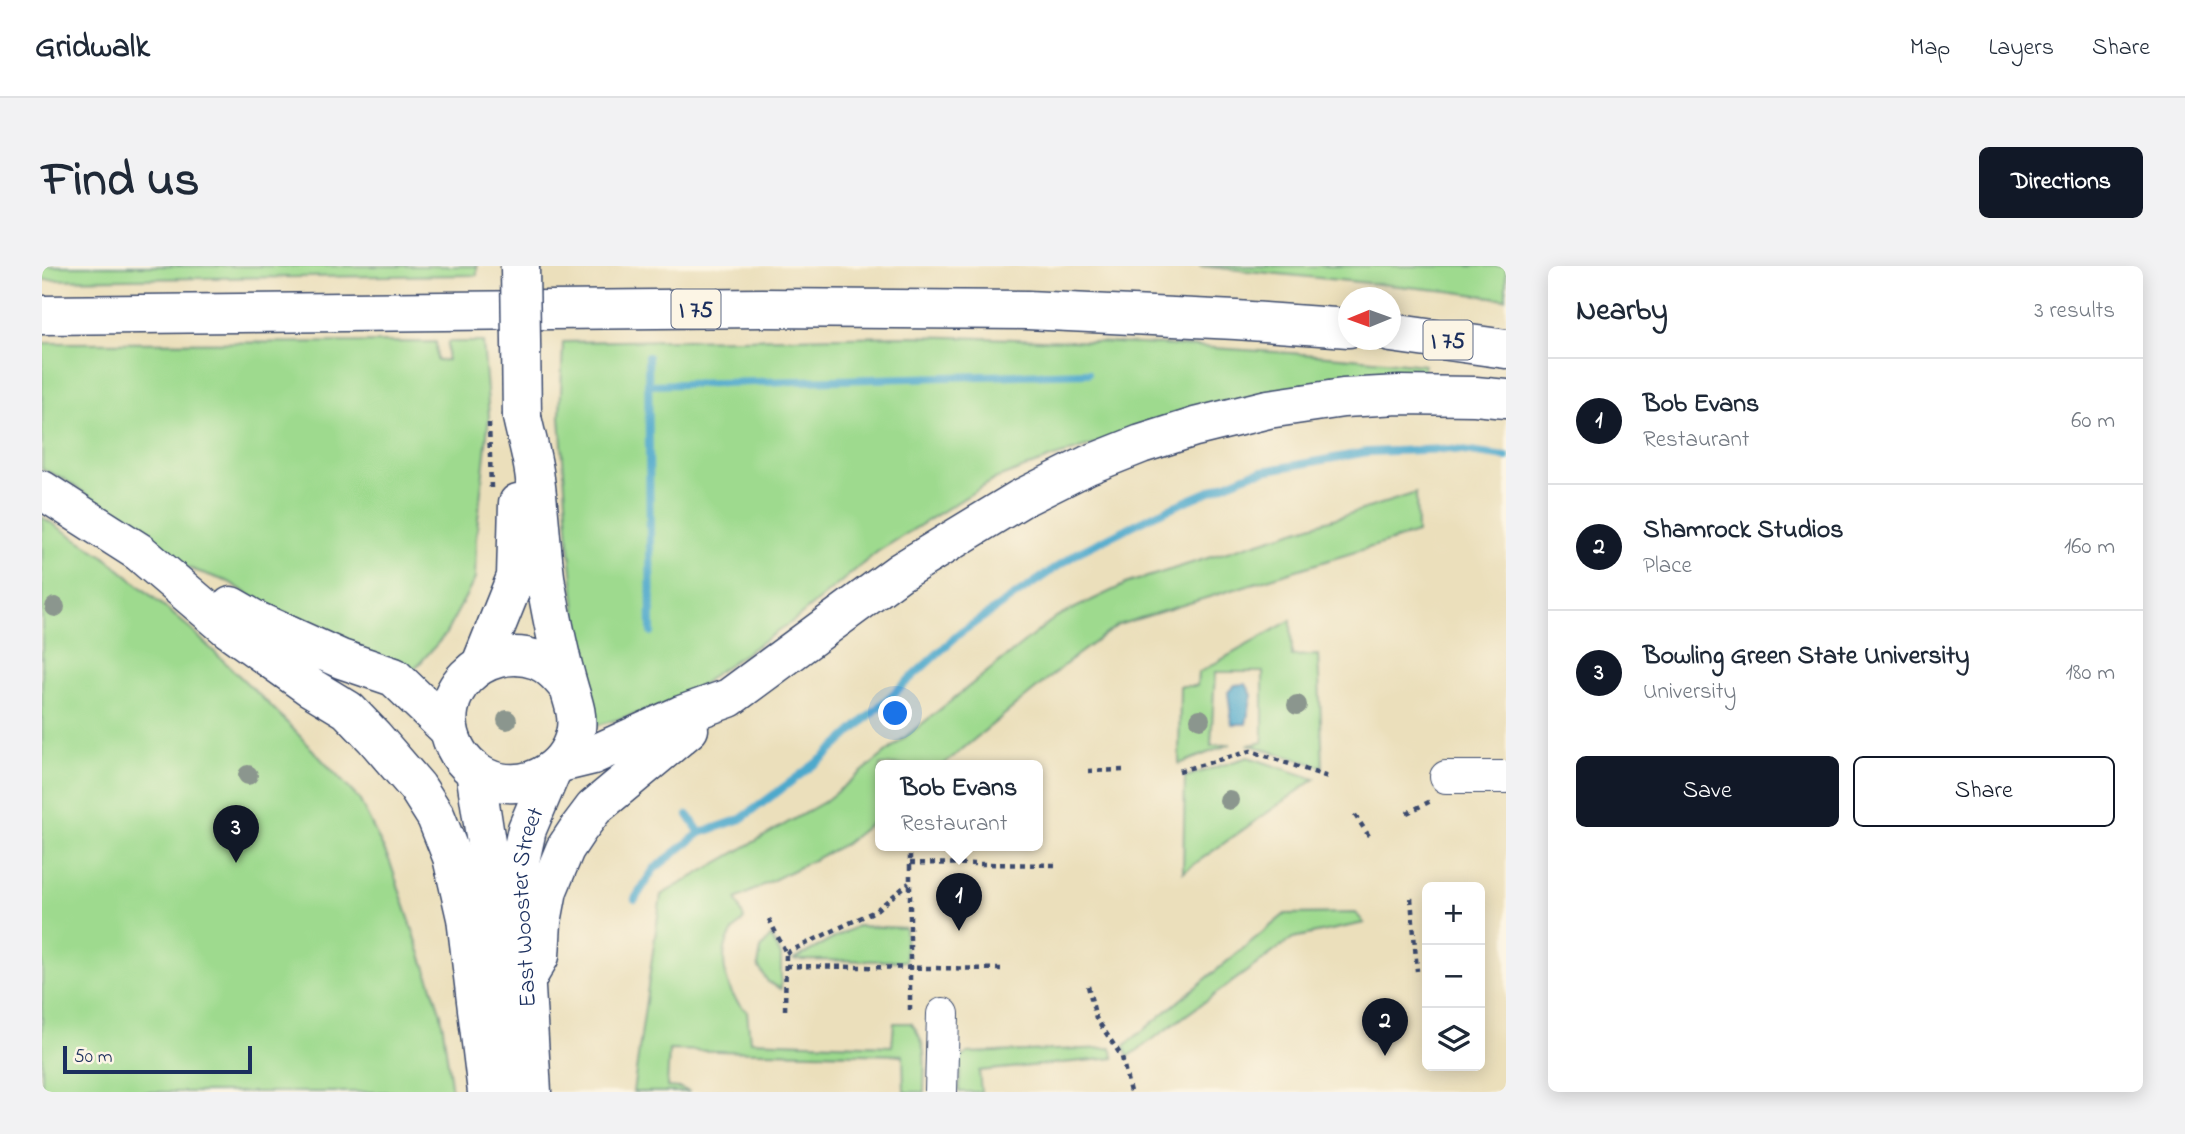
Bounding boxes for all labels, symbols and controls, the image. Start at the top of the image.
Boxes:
text: Gridwalk [35,24,150,72]
text: Map [1910,31,1950,66]
text: Layers [1988,31,2054,66]
text: Share [2092,31,2150,66]
text: Find us [42,146,199,218]
button: Directions [1979,147,2143,218]
north arrow [1338,287,1401,350]
road number: I 75 [672,290,720,328]
text: Nearby [1576,290,1668,334]
text: 3 results [2034,295,2115,328]
road number: I 75 [1424,320,1472,360]
text: Bob Evans [1643,386,1759,424]
text: 1 [1595,405,1603,438]
text: 60 m [2071,405,2115,438]
text: Restaurant [1643,424,1750,457]
text: Shamrock Studios [1643,512,1844,550]
text: 2 [1593,531,1605,564]
text: 160 m [2064,531,2115,564]
text: Place [1643,550,1692,583]
text: Bowling Green State University [1643,638,1970,676]
text: 3 [1594,657,1604,690]
text: 180 m [2066,657,2115,690]
text: University [1643,676,1736,709]
your location [878,696,912,730]
button: Save [1576,756,1839,827]
button: Share [1853,756,2115,827]
popup [875,760,1043,851]
text: Bob Evans [901,770,1017,808]
street label: East Wooster Street [504,802,554,1008]
pin: 3 [213,805,259,863]
text: Restaurant [901,808,1007,841]
pin: 1 [936,873,982,931]
map controls [1422,882,1485,1071]
button: + [1422,882,1485,945]
button: − [1422,945,1485,1008]
pin: 2 [1362,998,1408,1056]
button: layers [1422,1008,1485,1071]
scale bar [63,1043,252,1075]
text: 50 m [74,1044,113,1071]

